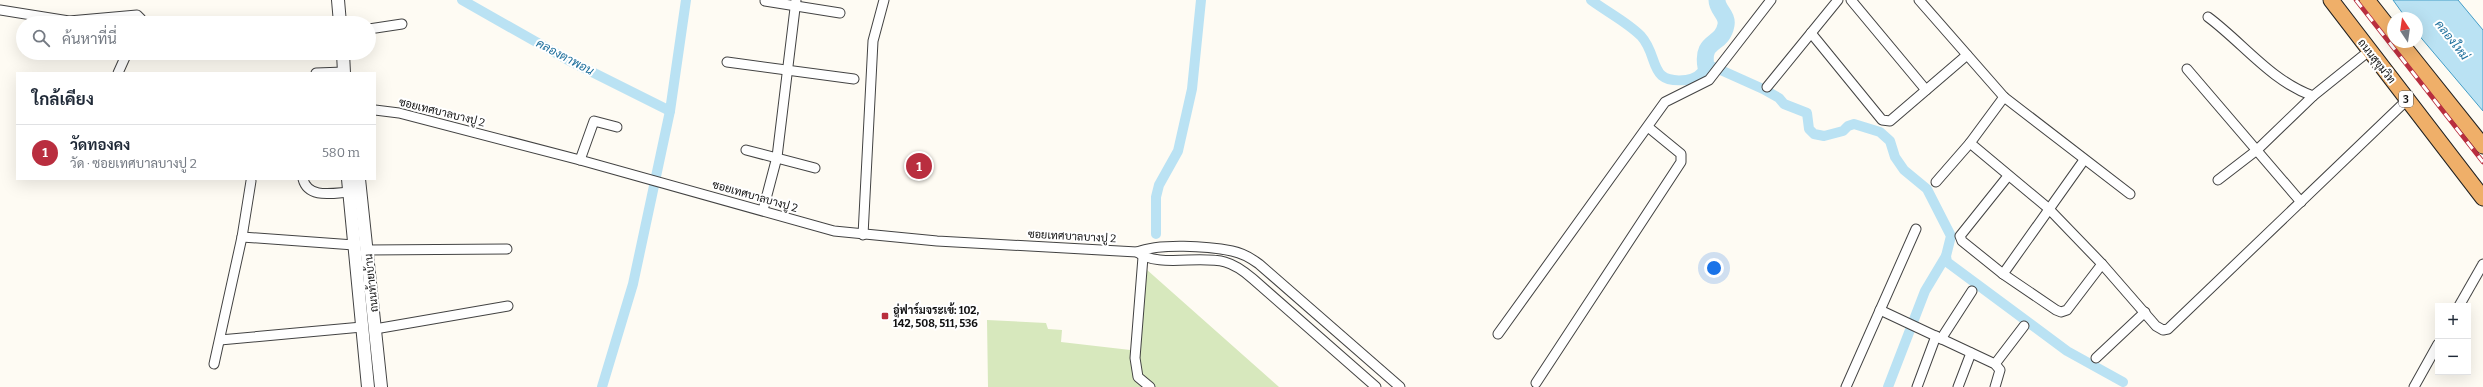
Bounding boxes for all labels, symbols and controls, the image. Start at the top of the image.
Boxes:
north arrow [2387,12,2423,48]
search box [16,16,376,60]
water label: คลองใหม่ [2432,17,2473,63]
icon: search [30,27,52,49]
text: ค้นหาที่นี่ [62,30,117,48]
water label: คลองตาพอน [534,36,596,78]
street label: ถนนสุขุมวิท [2354,36,2398,87]
text: ใกล้เคียง [32,89,94,110]
road number: 3 [2399,91,2413,107]
street label: ซอยเทศบาลบางปู 2 [397,95,486,130]
text: วัดทองคง [70,136,130,154]
text: 1 [42,145,48,160]
text: 580 m [322,145,360,160]
pin: 1 [906,151,932,181]
text: วัด · ซอยเทศบาลบางปู 2 [70,156,197,171]
street label: ซอยเทศบาลบางปู 2 [710,178,799,216]
street label: ซอยเทศบาลบางปู 2 [1027,228,1116,246]
street label: ถนนท้ายบ้าน [361,253,381,313]
your location [1704,258,1724,278]
place label: อู่ฟาร์มจระเข้: 102, 142, 508, 511, 536 [893,302,980,330]
map controls [2435,303,2471,375]
button: + [2435,303,2471,339]
marker: อู่ฟาร์มจระเข้: 102, 142, 508, 511, 536 [880,311,890,321]
button: − [2435,339,2471,375]

